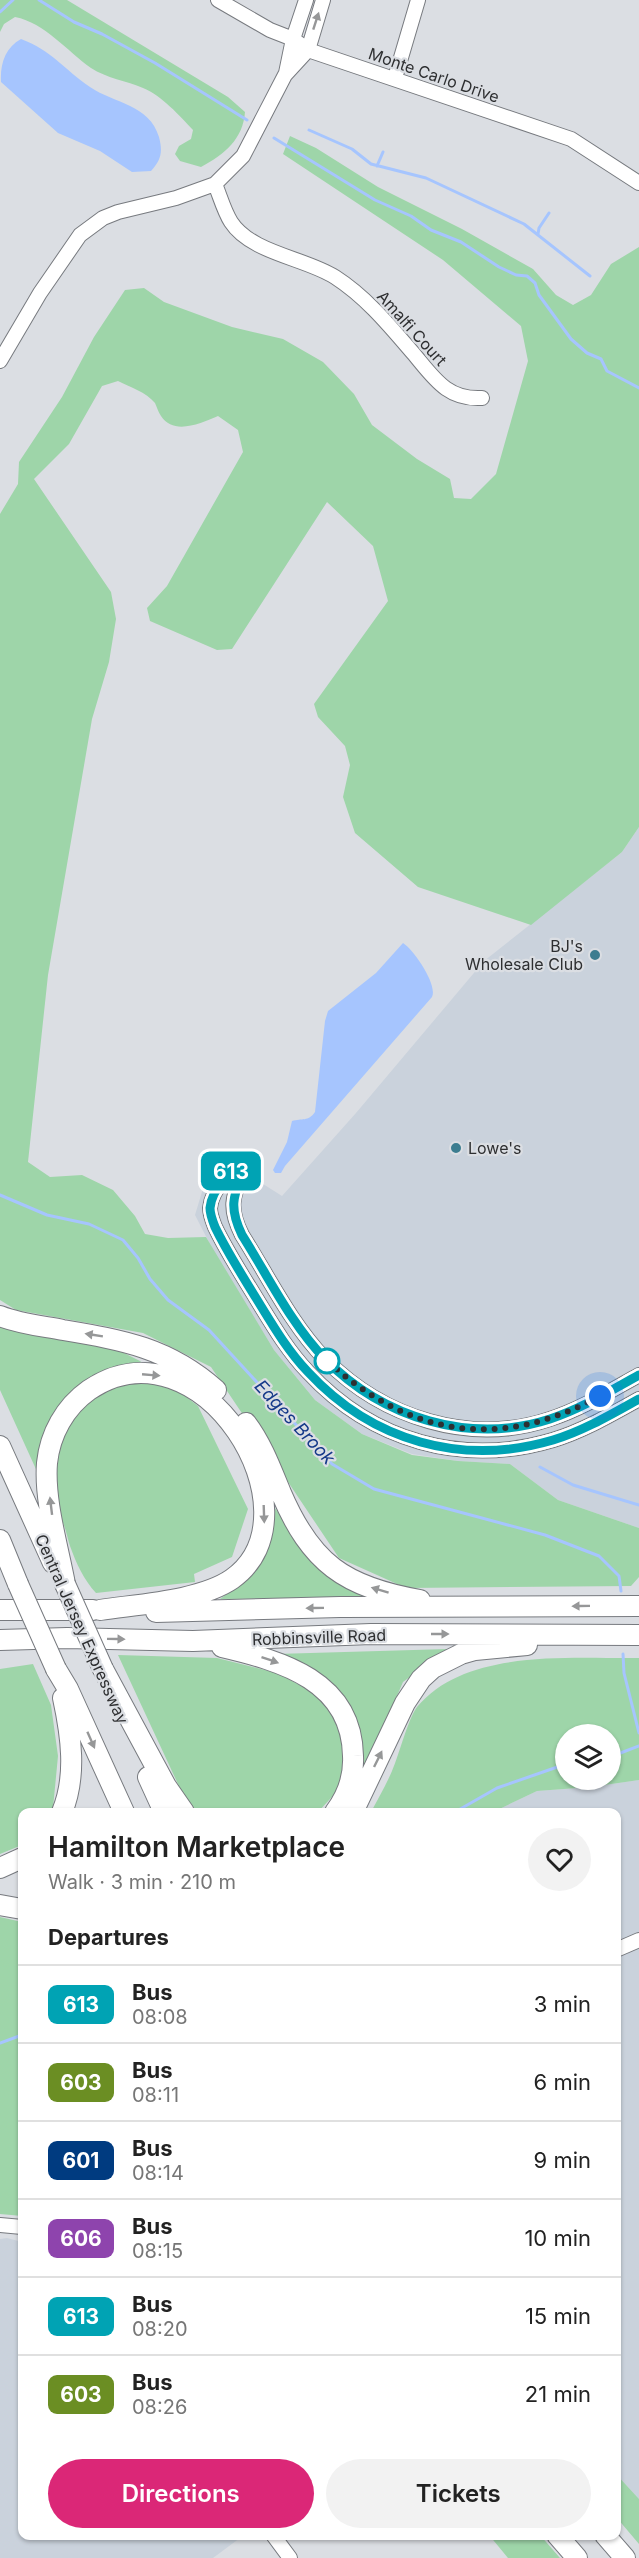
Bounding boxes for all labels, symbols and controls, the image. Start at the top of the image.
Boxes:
one-way arrow [312,12,321,30]
street label: Monte Carlo Drive [366,43,502,107]
street label: Amalfi Court [373,286,451,370]
place label: BJ's Wholesale Club [465,936,583,974]
marker: BJ's Wholesale Club [588,948,602,962]
place label: Lowe's [468,1138,522,1158]
marker: Lowe's [449,1141,463,1155]
line badge: 613 [196,1152,266,1190]
text: 613 [213,1159,249,1184]
one-way arrow [84,1330,103,1339]
unlabelled marker [314,1348,340,1374]
one-way arrow [142,1370,161,1380]
water label: Edges Brook [251,1376,340,1469]
your location [585,1381,615,1411]
one-way arrow [46,1496,55,1515]
one-way arrow [259,1505,268,1524]
street label: Central Jersey Expressway [31,1531,133,1727]
one-way arrow [371,1585,389,1594]
one-way arrow [571,1602,590,1611]
one-way arrow [305,1603,324,1613]
street label: Robbinsville Road [252,1625,386,1649]
one-way arrow [431,1629,450,1639]
one-way arrow [107,1635,126,1644]
one-way arrow [261,1656,279,1666]
map controls [555,1724,621,1790]
button: layers [555,1724,621,1790]
one-way arrow [87,1732,96,1749]
one-way arrow [374,1751,383,1768]
button: heart [528,1828,591,1891]
text: Hamilton Marketplace [48,1830,345,1864]
text: Walk · 3 min · 210 m [48,1870,236,1894]
text: Departures [48,1924,169,1950]
text: Bus [132,1979,173,2005]
text: 3 min [534,1991,591,2017]
text: 613 [63,1992,99,2017]
text: 08:08 [132,2005,188,2029]
text: Bus [132,2057,173,2083]
text: 6 min [534,2069,591,2095]
text: 603 [60,2070,102,2095]
text: 08:11 [132,2083,179,2107]
text: Bus [132,2135,173,2161]
text: 9 min [534,2147,591,2173]
text: 601 [63,2148,99,2173]
text: 08:14 [132,2161,184,2185]
text: Bus [132,2213,173,2239]
text: 10 min [524,2225,591,2251]
text: 606 [60,2226,102,2251]
text: 08:15 [132,2239,183,2263]
text: Bus [132,2291,173,2317]
text: 15 min [525,2303,591,2329]
text: 613 [63,2304,99,2329]
text: 08:20 [132,2317,188,2341]
text: Bus [132,2369,173,2395]
text: 21 min [525,2381,591,2407]
text: 603 [60,2382,102,2407]
text: 08:26 [132,2395,187,2419]
button: Directions [48,2459,314,2528]
button: Tickets [326,2459,591,2528]

